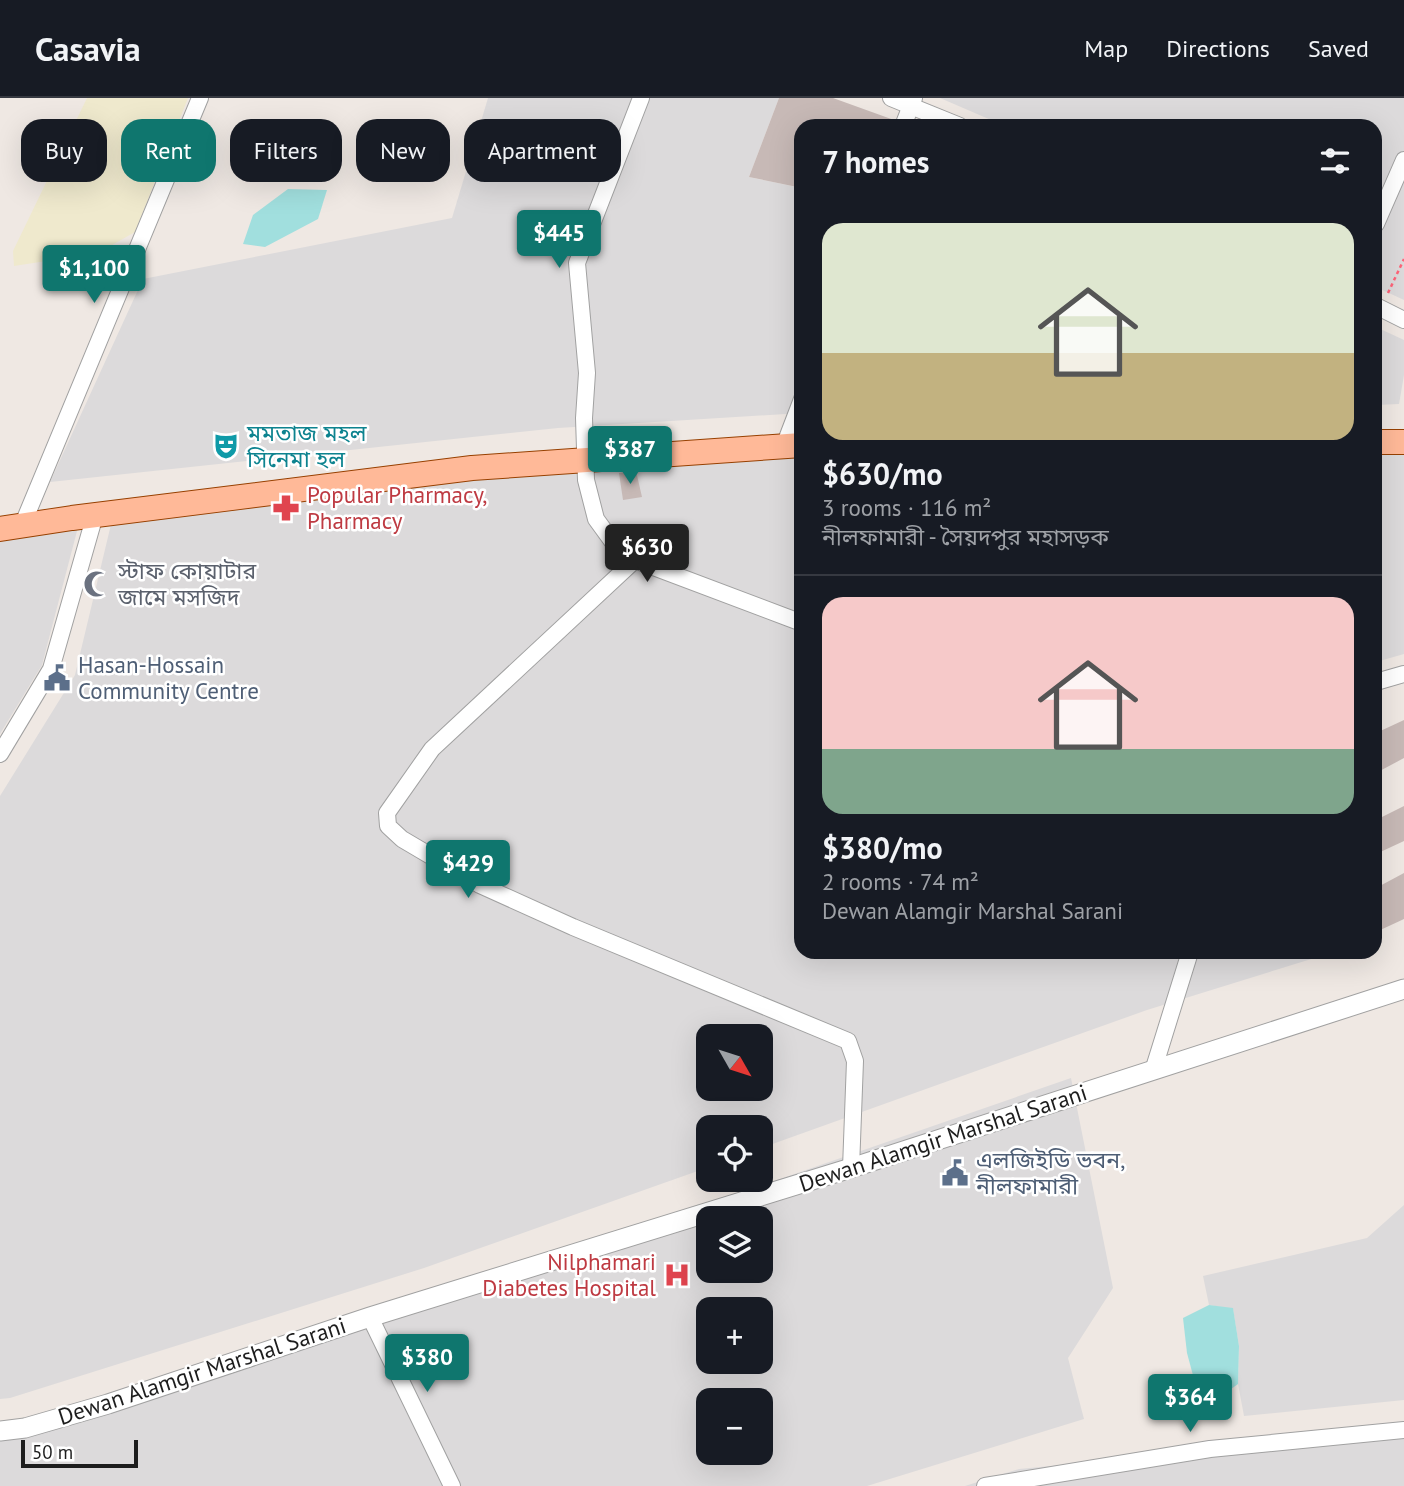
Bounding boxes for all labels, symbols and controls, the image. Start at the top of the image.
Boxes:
text: Casavia [35,27,141,70]
text: Map [1084,33,1128,64]
text: Directions [1166,33,1270,64]
text: Saved [1308,33,1369,64]
chip: Buy [21,119,107,182]
chip: Rent [121,119,216,182]
chip: Filters [230,119,342,182]
chip: New [356,119,450,182]
chip: Apartment [464,119,621,182]
text: 7 homes [822,142,930,181]
icon: filters [1316,142,1354,180]
pin: $445 [518,211,600,270]
text: $445 [533,218,585,247]
pin: $1,100 [37,246,151,305]
text: $1,100 [58,253,130,282]
icon: home [1025,269,1151,395]
place label: মমতাজ মহল সিনেমা হল [246,418,368,473]
pin: $387 [589,426,671,486]
theatre icon: মমতাজ মহল সিনেমা হল [211,431,241,461]
text: $387 [604,434,656,463]
text: $630/mo [822,454,943,493]
place label: Popular Pharmacy, Pharmacy [307,480,487,535]
pharmacy icon: Popular Pharmacy, Pharmacy [271,493,301,523]
text: 3 rooms · 116 m² [822,493,991,522]
text: নীলফামারী - সৈয়দপুর মহাসড়ক [822,522,1109,551]
pin: $630 [606,524,688,584]
text: $630 [621,532,673,561]
place label: স্টাফ কোয়াটার জামে মসজিদ [117,556,256,611]
mosque icon: স্টাফ কোয়াটার জামে মসজিদ [82,569,112,599]
icon: home [1025,642,1151,768]
place label: Hasan-Hossain Community Centre [78,650,259,705]
public building icon: Hasan-Hossain Community Centre [42,663,72,693]
text: $380/mo [822,828,943,867]
pin: $429 [427,840,509,900]
text: $429 [442,848,494,877]
text: 2 rooms · 74 m² [822,867,979,896]
text: Dewan Alamgir Marshal Sarani [822,896,1123,925]
north arrow [696,1024,774,1101]
map controls [696,1024,773,1465]
street label: Dewan Alamgir Marshal Sarani [795,1077,1090,1198]
button: locate [696,1115,773,1192]
place label: এলজিইডি ভবন, নীলফামারী [975,1145,1125,1200]
public building icon: এলজিইডি ভবন, নীলফামারী [940,1158,970,1188]
button: layers [696,1206,773,1283]
place label: Nilphamari Diabetes Hospital [482,1247,656,1302]
hospital icon: Nilphamari Diabetes Hospital [662,1260,692,1290]
button: + [696,1297,773,1374]
street label: Dewan Alamgir Marshal Sarani [54,1310,349,1431]
pin: $380 [386,1334,468,1394]
text: $380 [401,1342,453,1371]
pin: $364 [1149,1374,1231,1434]
text: $364 [1164,1382,1216,1411]
button: − [696,1388,773,1465]
scale bar [21,1437,138,1469]
text: 50 m [32,1440,73,1464]

